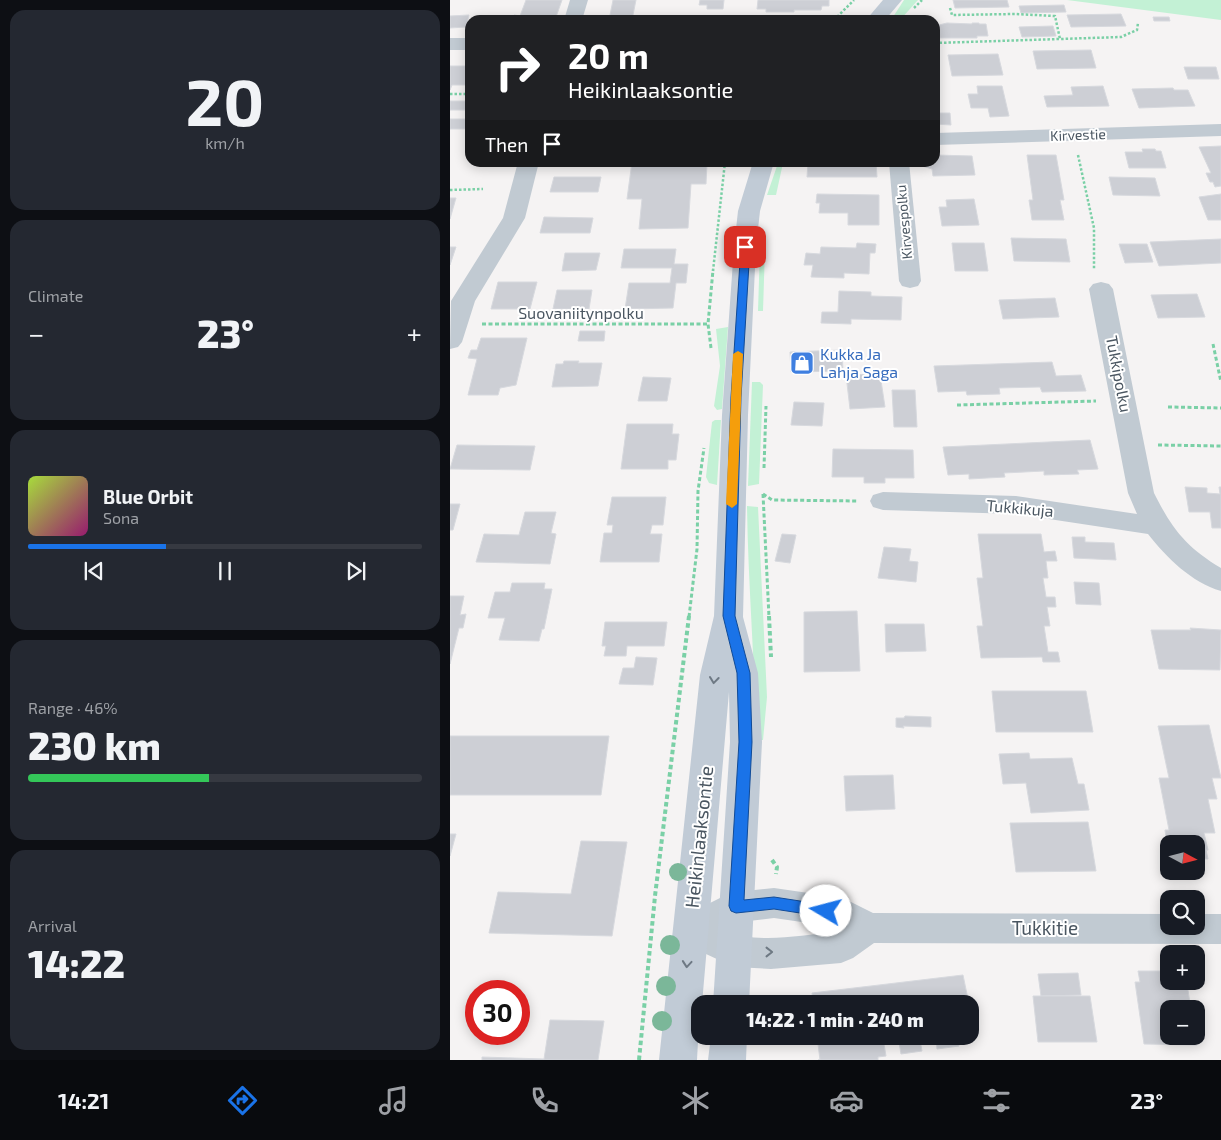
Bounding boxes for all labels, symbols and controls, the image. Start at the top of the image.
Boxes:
text: 20 m [568,34,649,76]
icon: right [485,35,550,100]
text: 20 [186,61,264,139]
text: Heikinlaaksontie [568,76,733,102]
street label: Kirvestie [1050,125,1106,144]
icon: arrive [538,130,566,158]
text: km/h [205,133,245,152]
text: Then [485,133,528,156]
street label: Kirvespolku [892,184,915,260]
pin [724,226,766,268]
icon: arrive [731,233,759,261]
text: Climate [28,286,83,305]
street label: Suovaniitynpolku [518,303,644,322]
text: 23° [197,310,254,356]
text: − [28,316,44,350]
text: + [407,316,422,350]
street label: Tukkipolku [1103,334,1136,414]
place label: Kukka Ja Lahja Saga [820,344,898,382]
shop icon: Kukka Ja Lahja Saga [789,350,815,376]
text: Blue Orbit [103,485,193,508]
street label: Tukkikuja [986,495,1054,521]
text: Sona [103,508,139,527]
icon: previous [80,557,108,585]
icon: pause [211,557,239,585]
icon: next [342,557,370,585]
one-way arrow [710,676,720,684]
text: Range · 46% [28,698,118,717]
text: 230 km [28,722,161,768]
street label: Heikinlaaksontie [680,765,717,909]
north arrow [1160,835,1205,880]
map controls [1160,835,1205,1045]
position arrow [799,884,851,936]
button: search [1160,890,1205,935]
text: Arrival [28,916,77,935]
street label: Tukkitie [1012,916,1078,939]
text: 14:22 [28,940,125,986]
button: + [1160,945,1205,990]
one-way arrow [766,947,773,957]
one-way arrow [682,960,693,968]
speed limit sign: 30 [465,980,530,1045]
button: − [1160,1000,1205,1045]
text: 14:22 · 1 min · 240 m [746,1008,924,1031]
icon: directions [225,1083,260,1118]
icon: music [376,1083,411,1118]
icon: phone [527,1083,562,1118]
icon: climate [678,1083,713,1118]
icon: car [829,1083,864,1118]
icon: filters [979,1083,1014,1118]
text: 14:21 [58,1087,109,1113]
text: 23° [1130,1087,1163,1113]

